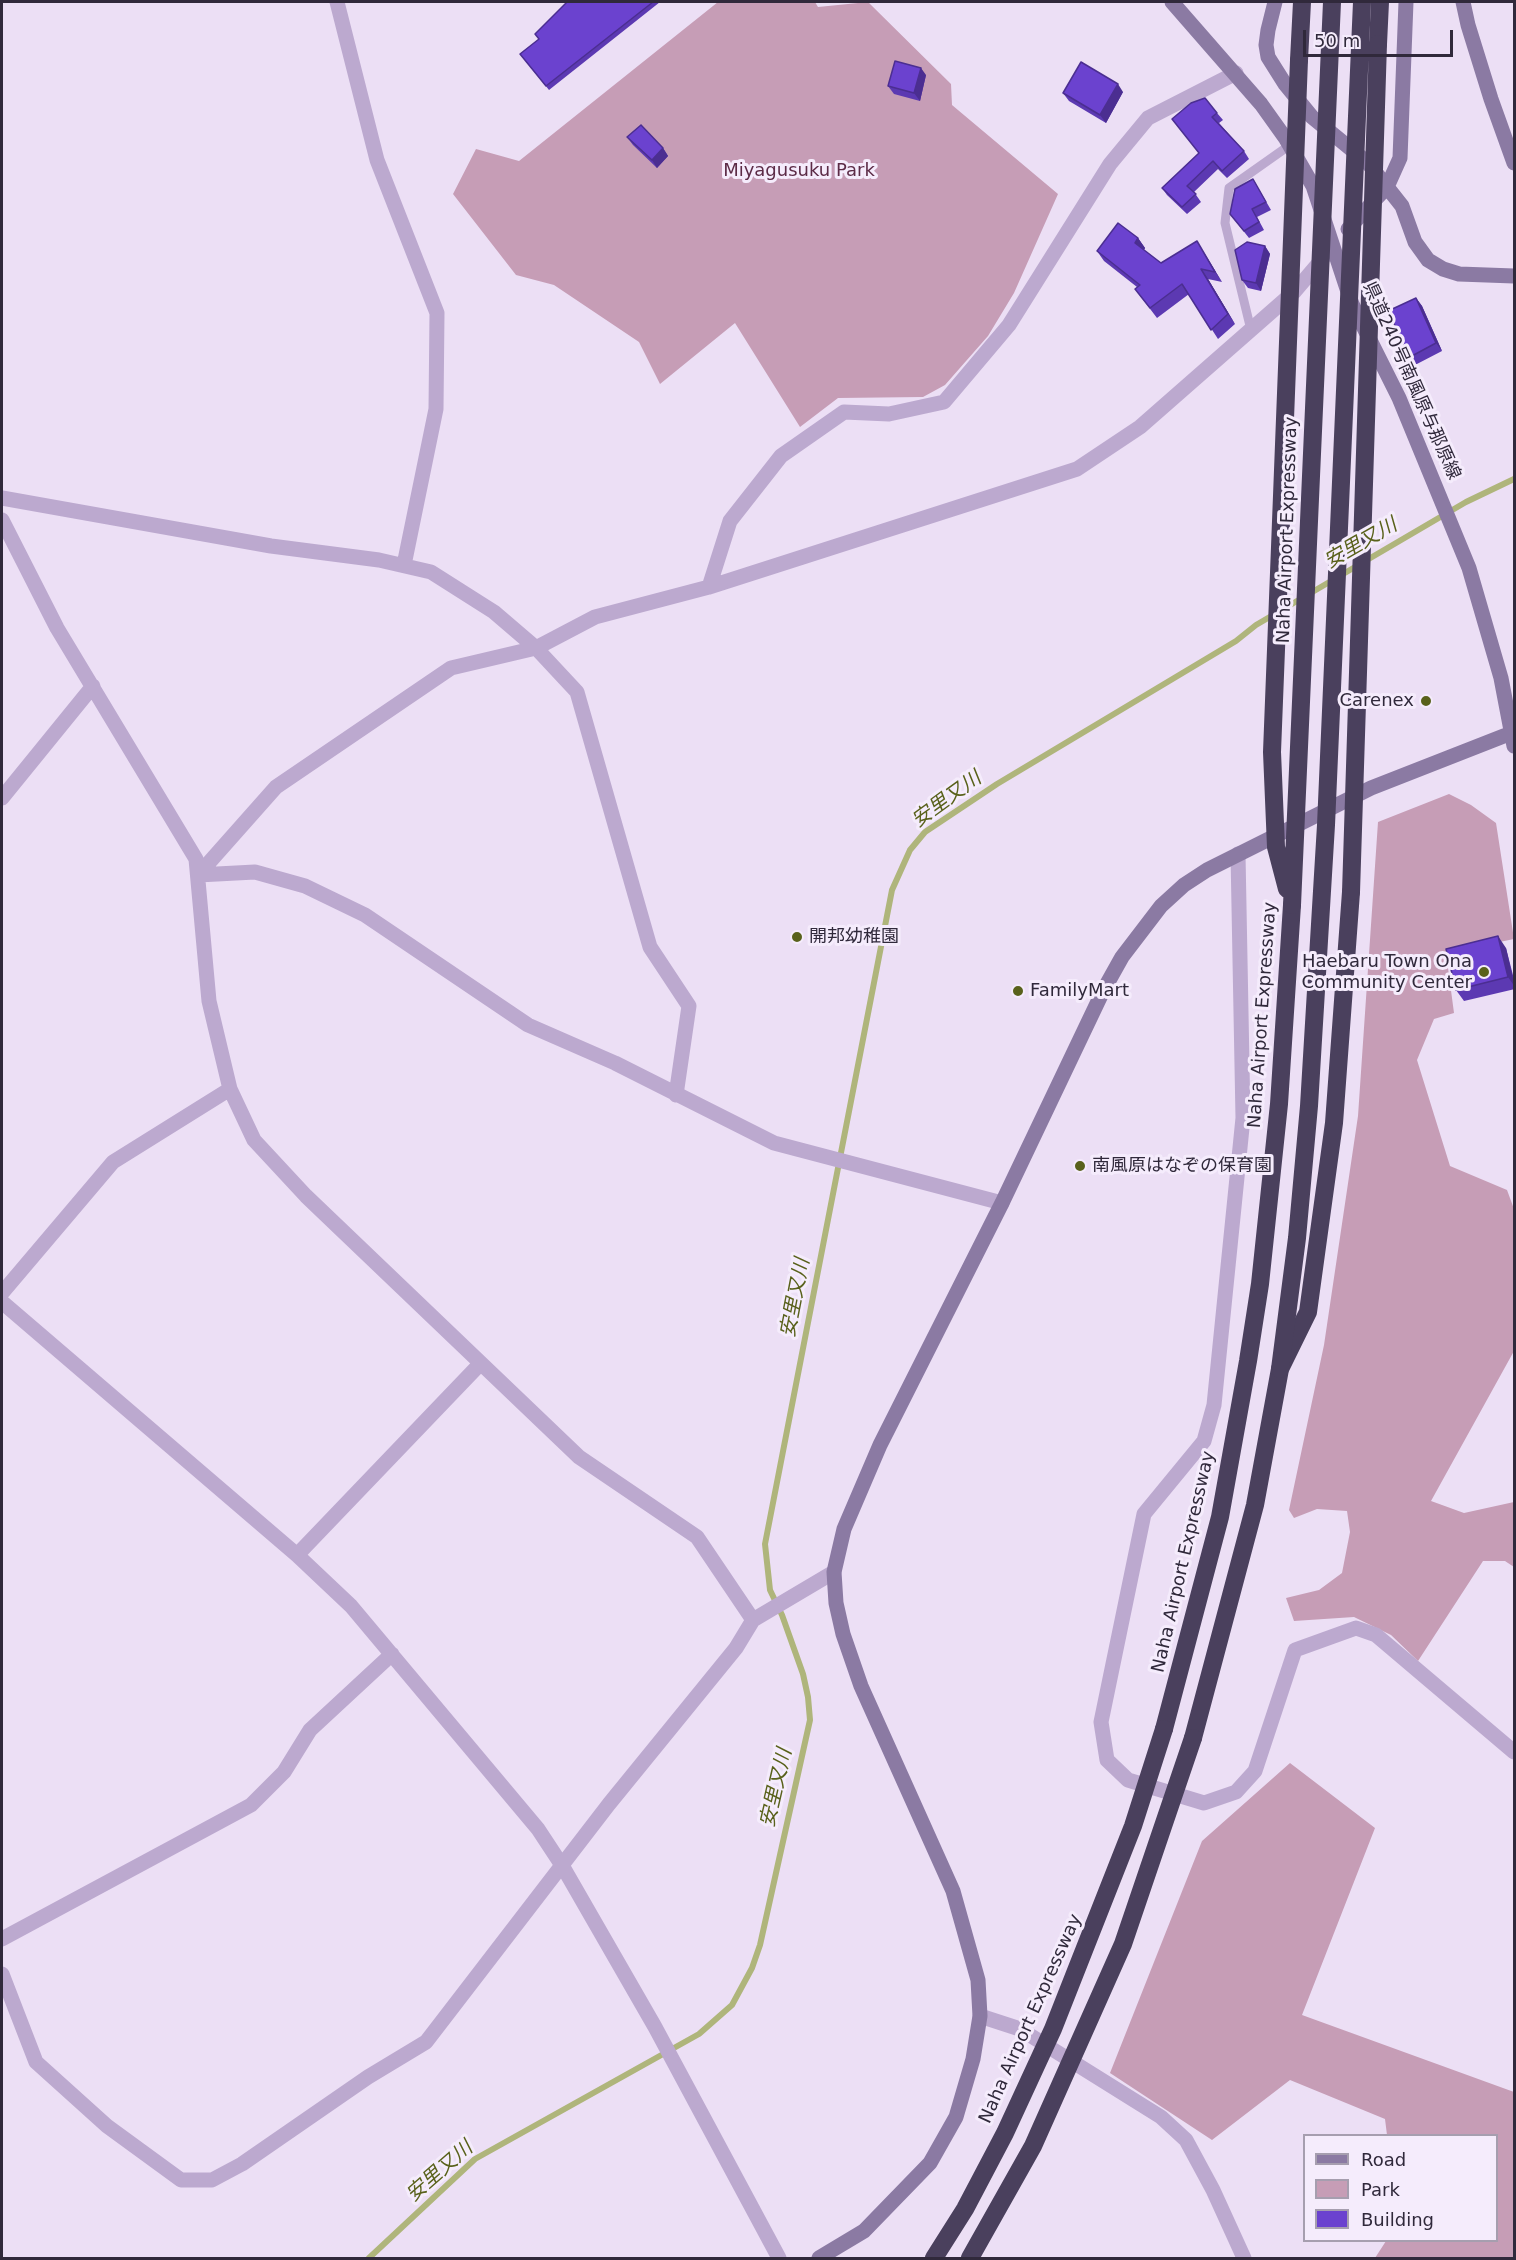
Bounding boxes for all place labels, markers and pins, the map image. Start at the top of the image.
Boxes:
place label: Carenex [1340,690,1414,712]
marker: Carenex [1419,694,1433,708]
place label: 開邦幼稚園 [809,926,899,948]
marker: 開邦幼稚園 [790,930,804,944]
place label: Haebaru Town Ona Community Center [1302,951,1472,994]
marker: Haebaru Town Ona Community Center [1477,965,1491,979]
place label: FamilyMart [1030,980,1129,1002]
marker: FamilyMart [1011,984,1025,998]
place label: 南風原はなぞの保育園 [1092,1155,1272,1177]
marker: 南風原はなぞの保育園 [1073,1159,1087,1173]

